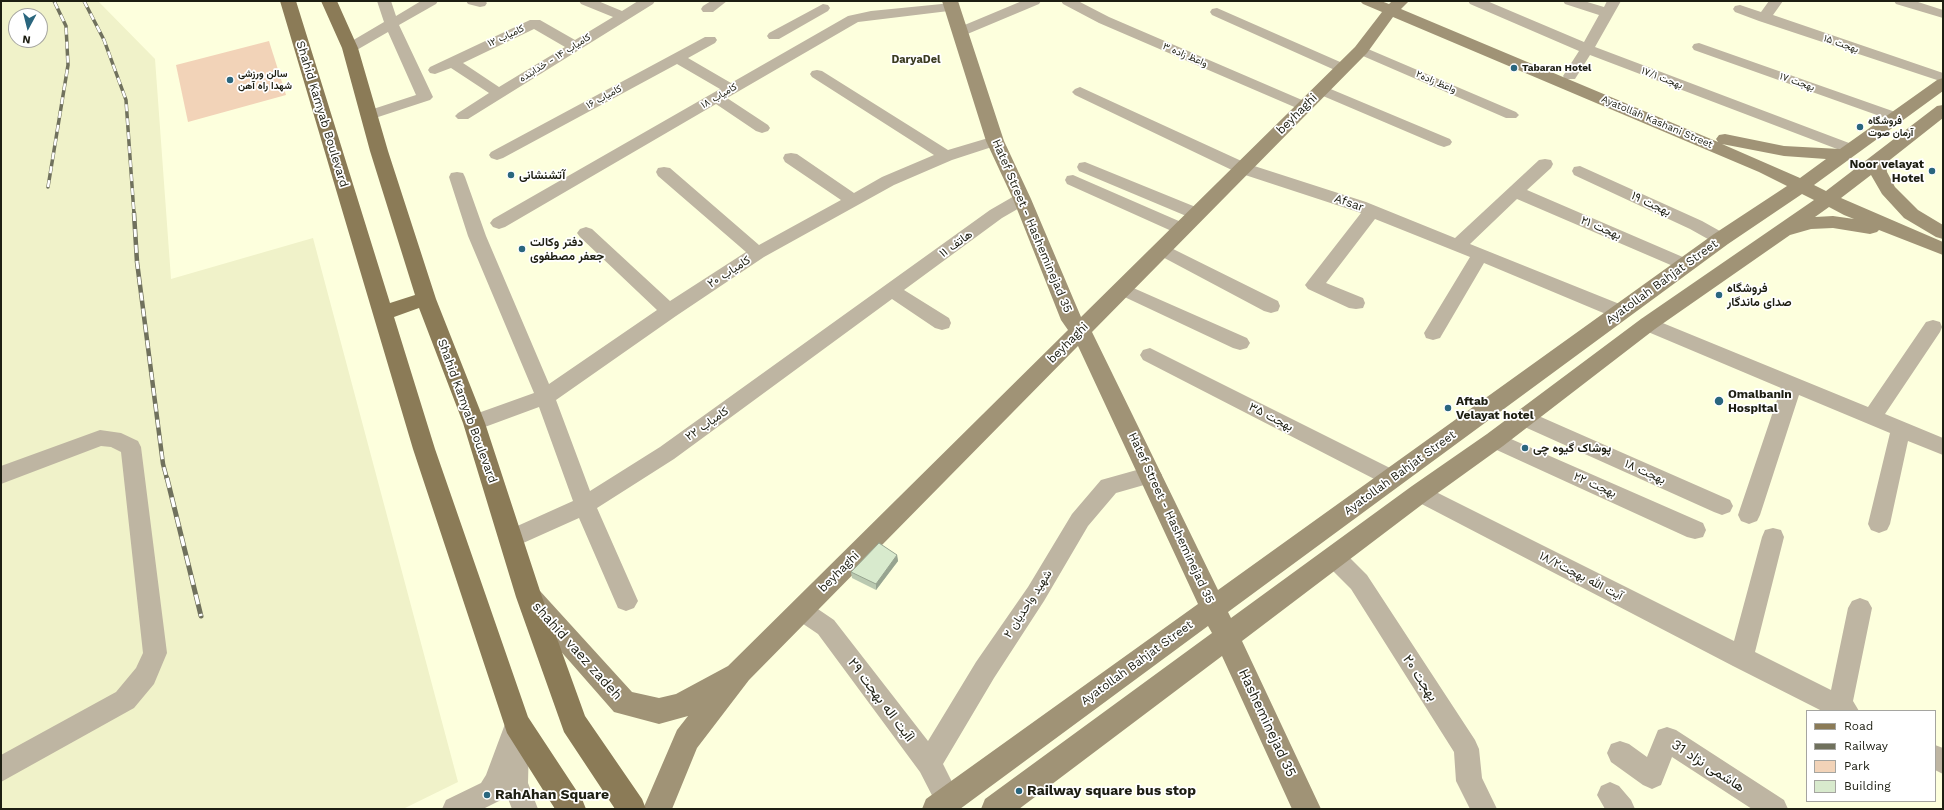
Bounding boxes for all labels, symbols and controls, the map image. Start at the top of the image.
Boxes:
north arrow [8,8,48,48]
street label: کامیاب ۱۲ [486,22,526,50]
street label: کامیاب ۱۴ - خدابنده [517,31,593,85]
text: N [22,32,31,46]
street label: بهجت ۱۵ [1822,32,1860,56]
street label: Shahid Kamyab Boulevard [293,39,351,189]
street label: واعظ زاده ۳ [1161,40,1209,70]
district label: DaryaDel [891,53,941,67]
place label: Tabaran Hotel [1522,62,1591,74]
marker: Tabaran Hotel [1509,63,1519,73]
street label: بهجت ۱۷/۱ [1640,65,1684,91]
place label: سالن ورزشی شهدا راه آهن [238,68,292,92]
street label: واعظ زاده۲ [1414,68,1458,96]
street label: بهجت ۱۷ [1778,70,1816,94]
marker: سالن ورزشی شهدا راه آهن [225,75,235,85]
street label: کامیاب ۱۸ [699,81,739,111]
street label: کامیاب ۱۶ [584,83,624,111]
street label: beyhaghi [1274,91,1320,137]
street label: Ayatollah Kashani Street [1600,93,1714,151]
place label: فروشگاه آرمان صوت [1868,115,1913,138]
marker: فروشگاه آرمان صوت [1855,122,1865,132]
street label: Hatef Street - Hasheminejad 35 [989,137,1075,315]
place label: Noor velayat Hotel [1849,157,1924,185]
marker: Noor velayat Hotel [1927,166,1937,176]
place label: آتشنشانی [519,168,565,182]
marker: آتشنشانی [506,170,516,180]
street label: بهجت ۱۹ [1629,189,1673,219]
street label: Afsar [1332,191,1366,215]
street label: بهجت ۲۱ [1579,213,1623,243]
street label: هاتف ۱۱ [937,227,975,261]
place label: دفتر وکالت جعفر مصطفوی [530,235,604,263]
street label: Ayatollah Bahjat Street [1603,237,1721,327]
marker: دفتر وکالت جعفر مصطفوی [517,244,527,254]
street label: کامیاب ۲۰ [705,253,753,291]
place label: فروشگاه صدای ماندگار [1727,281,1792,309]
marker: فروشگاه صدای ماندگار [1714,290,1724,300]
street label: beyhaghi [1045,320,1091,366]
street label: Shahid Kamyab Boulevard [434,337,500,485]
place label: Omalbanin Hospital [1728,387,1792,415]
place label: Aftab Velayat hotel [1456,394,1534,422]
marker: Omalbanin Hospital [1713,395,1725,407]
street label: بهجت ۳۵ [1246,400,1296,434]
marker: Aftab Velayat hotel [1443,403,1453,413]
street label: کامیاب ۲۲ [683,404,731,444]
street label: Ayatollah Bahjat Street [1341,428,1459,518]
street label: Hatef Street - Hasheminejad 35 [1125,430,1217,606]
place label: پوشاک گیوه چی [1533,441,1611,455]
marker: پوشاک گیوه چی [1520,443,1530,453]
street label: بهجت ۱۸ [1622,457,1668,487]
street label: بهجت ۲۲ [1571,469,1619,501]
street label: beyhaghi [816,549,862,595]
street label: آیت الله بهجت۱۸/۲ [1537,549,1625,603]
street label: شهید واحدیان ۲ [1001,567,1055,641]
street label: shahid vaez zadeh [529,598,625,704]
street label: Ayatollah Bahjat Street [1078,618,1196,708]
street label: بهجت ۲۰ [1399,652,1441,704]
street label: اآیت اله بهجت ۲۹ [844,655,918,745]
street label: Hasheminejad 35 [1235,666,1299,780]
legend [1806,710,1936,802]
text: Road [1844,719,1873,733]
street label: هاشمی نژاد 31 [1668,736,1748,796]
text: Railway [1844,739,1888,753]
text: Park [1844,759,1870,773]
text: Building [1844,779,1891,793]
place label: Railway square bus stop [1027,783,1196,799]
marker: Railway square bus stop [1014,786,1024,796]
place label: RahAhan Square [495,787,609,803]
marker: RahAhan Square [482,790,492,800]

